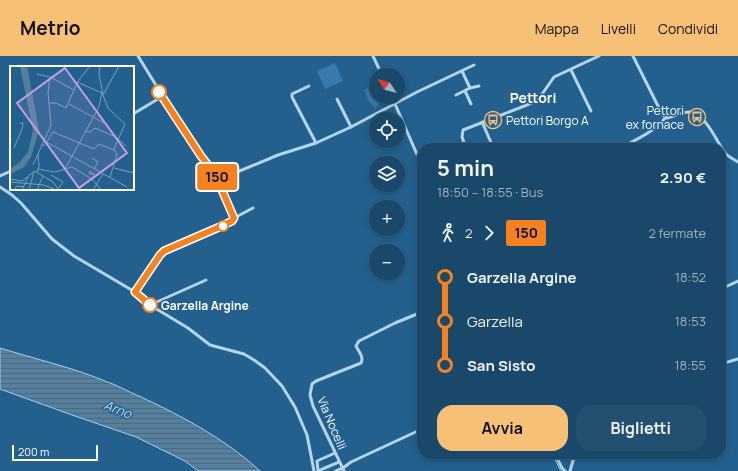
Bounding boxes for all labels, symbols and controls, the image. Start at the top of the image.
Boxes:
text: Metrio [20,15,81,41]
text: Mappa [535,19,579,38]
text: Livelli [601,19,636,38]
text: Condividi [658,19,718,38]
inset map [10,66,134,190]
north arrow [369,68,405,104]
map controls [369,68,405,280]
unlabelled marker [151,84,167,100]
district label: Pettori [510,88,556,107]
place label: Pettori ex fornace [626,102,684,133]
bus stop icon: Pettori ex fornace [687,107,707,127]
bus stop icon: Pettori Borgo A [483,110,503,130]
button: locate [369,112,405,148]
place label: Pettori Borgo A [506,112,589,129]
text: 5 min [437,153,494,183]
button: layers [369,156,405,192]
line badge: 150 [194,164,240,190]
text: 150 [205,167,229,186]
text: 2.90 € [660,167,706,188]
text: 18:50 – 18:55 · Bus [437,183,543,201]
button: + [369,200,405,236]
unlabelled marker [217,220,229,232]
icon: walk [437,222,459,244]
icon: forward [478,222,500,244]
text: 150 [514,223,538,242]
text: 2 [465,224,472,242]
text: 2 fermate [649,224,706,242]
button: − [369,244,405,280]
text: Garzella Argine [467,267,577,288]
text: 18:52 [675,268,706,286]
marker: Garzella Argine [142,297,158,313]
place label: Garzella Argine [161,297,249,314]
text: Garzella [467,311,523,332]
text: 18:53 [675,312,706,330]
text: San Sisto [467,355,535,376]
text: 18:55 [674,356,706,374]
street label: Via Nocelli [313,394,351,452]
water label: Arno [102,396,136,423]
button: Avvia [437,405,568,451]
button: Biglietti [576,405,706,451]
scale bar [12,443,98,462]
text: 200 m [18,444,49,459]

